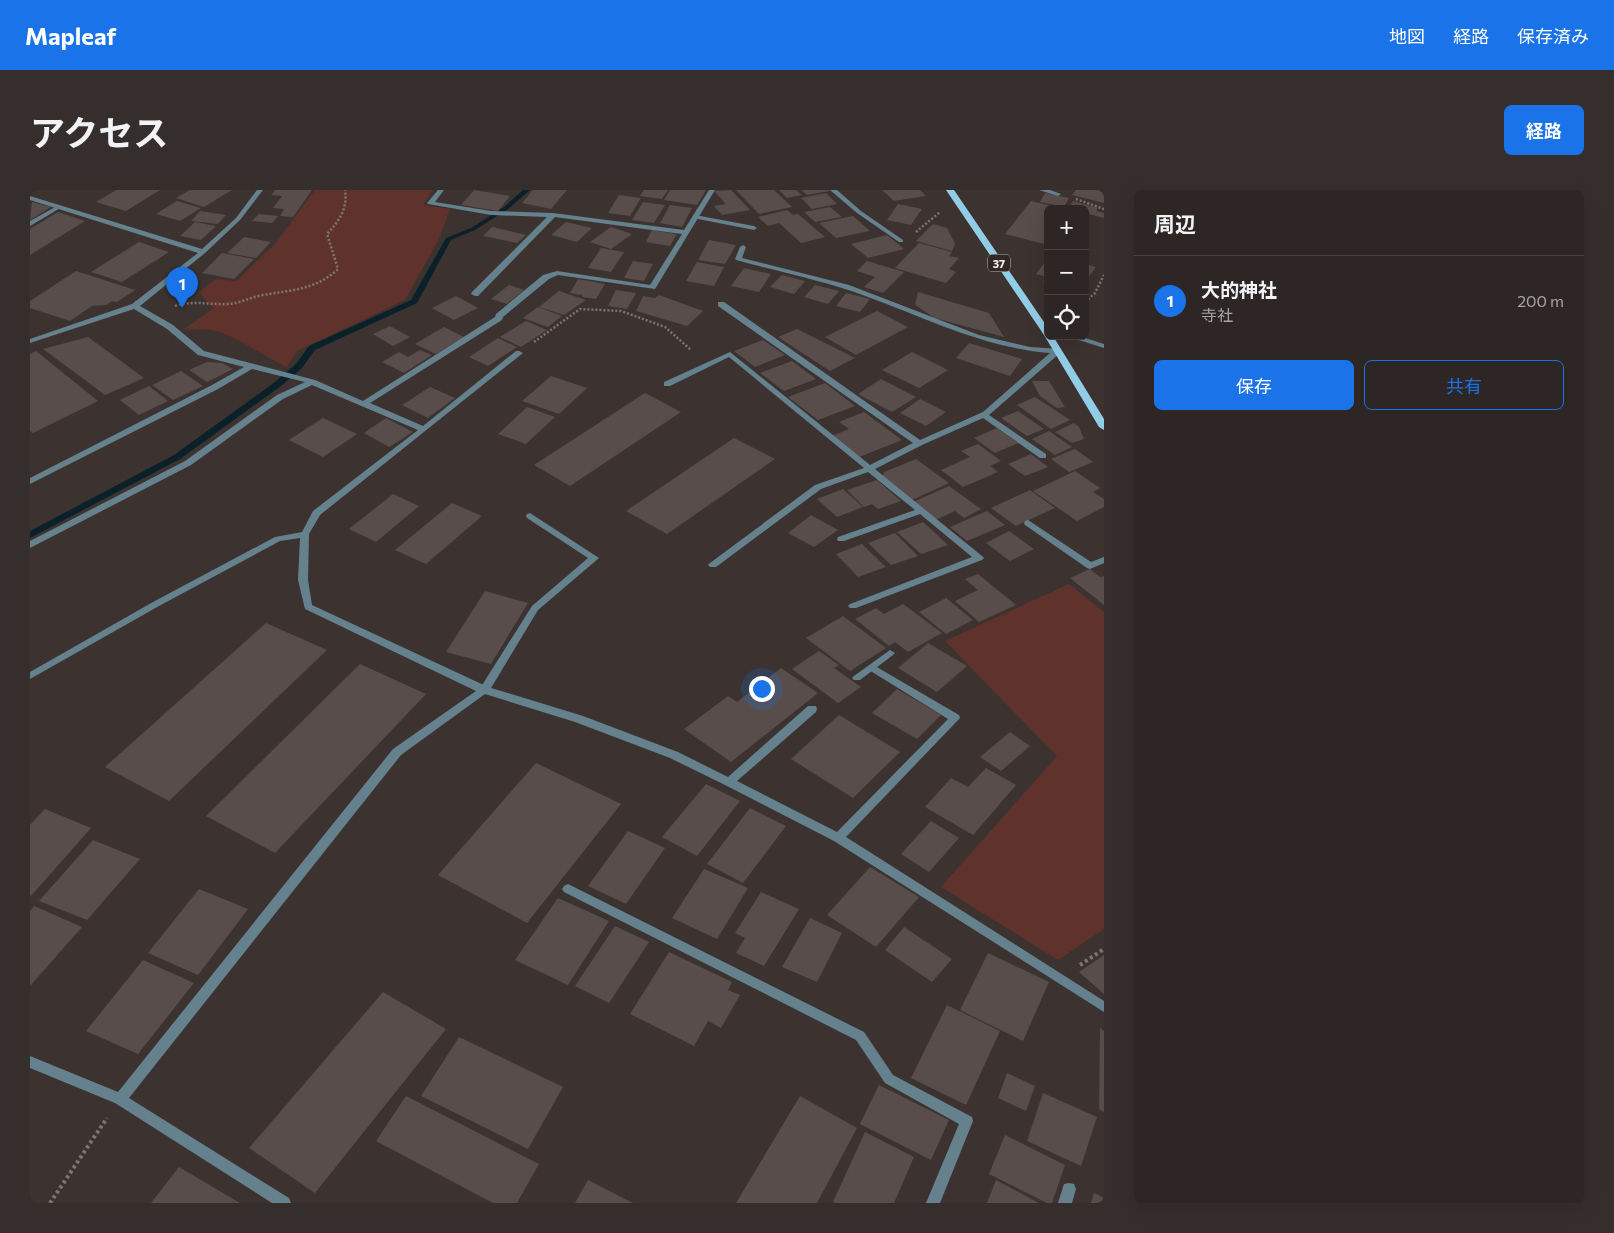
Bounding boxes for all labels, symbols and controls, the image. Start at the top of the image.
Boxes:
text: Mapleaf [25,21,116,50]
text: 地図 [1389,25,1425,47]
text: 経路 [1453,25,1489,47]
text: 保存済み [1517,25,1589,47]
button: 経路 [1504,105,1584,155]
text: アクセス [30,110,168,153]
map controls [1044,205,1089,340]
button: + [1044,205,1089,250]
text: 周辺 [1154,211,1196,236]
button: − [1044,250,1089,295]
road number: 37 [988,254,1010,272]
pin: 1 [166,267,198,308]
text: 大的神社 [1201,278,1277,301]
text: 1 [1166,291,1174,310]
text: 200 m [1517,291,1564,310]
button: locate [1044,295,1089,340]
text: 寺社 [1201,305,1233,324]
button: 保存 [1154,360,1354,410]
button: 共有 [1364,360,1564,410]
your location [749,676,775,702]

